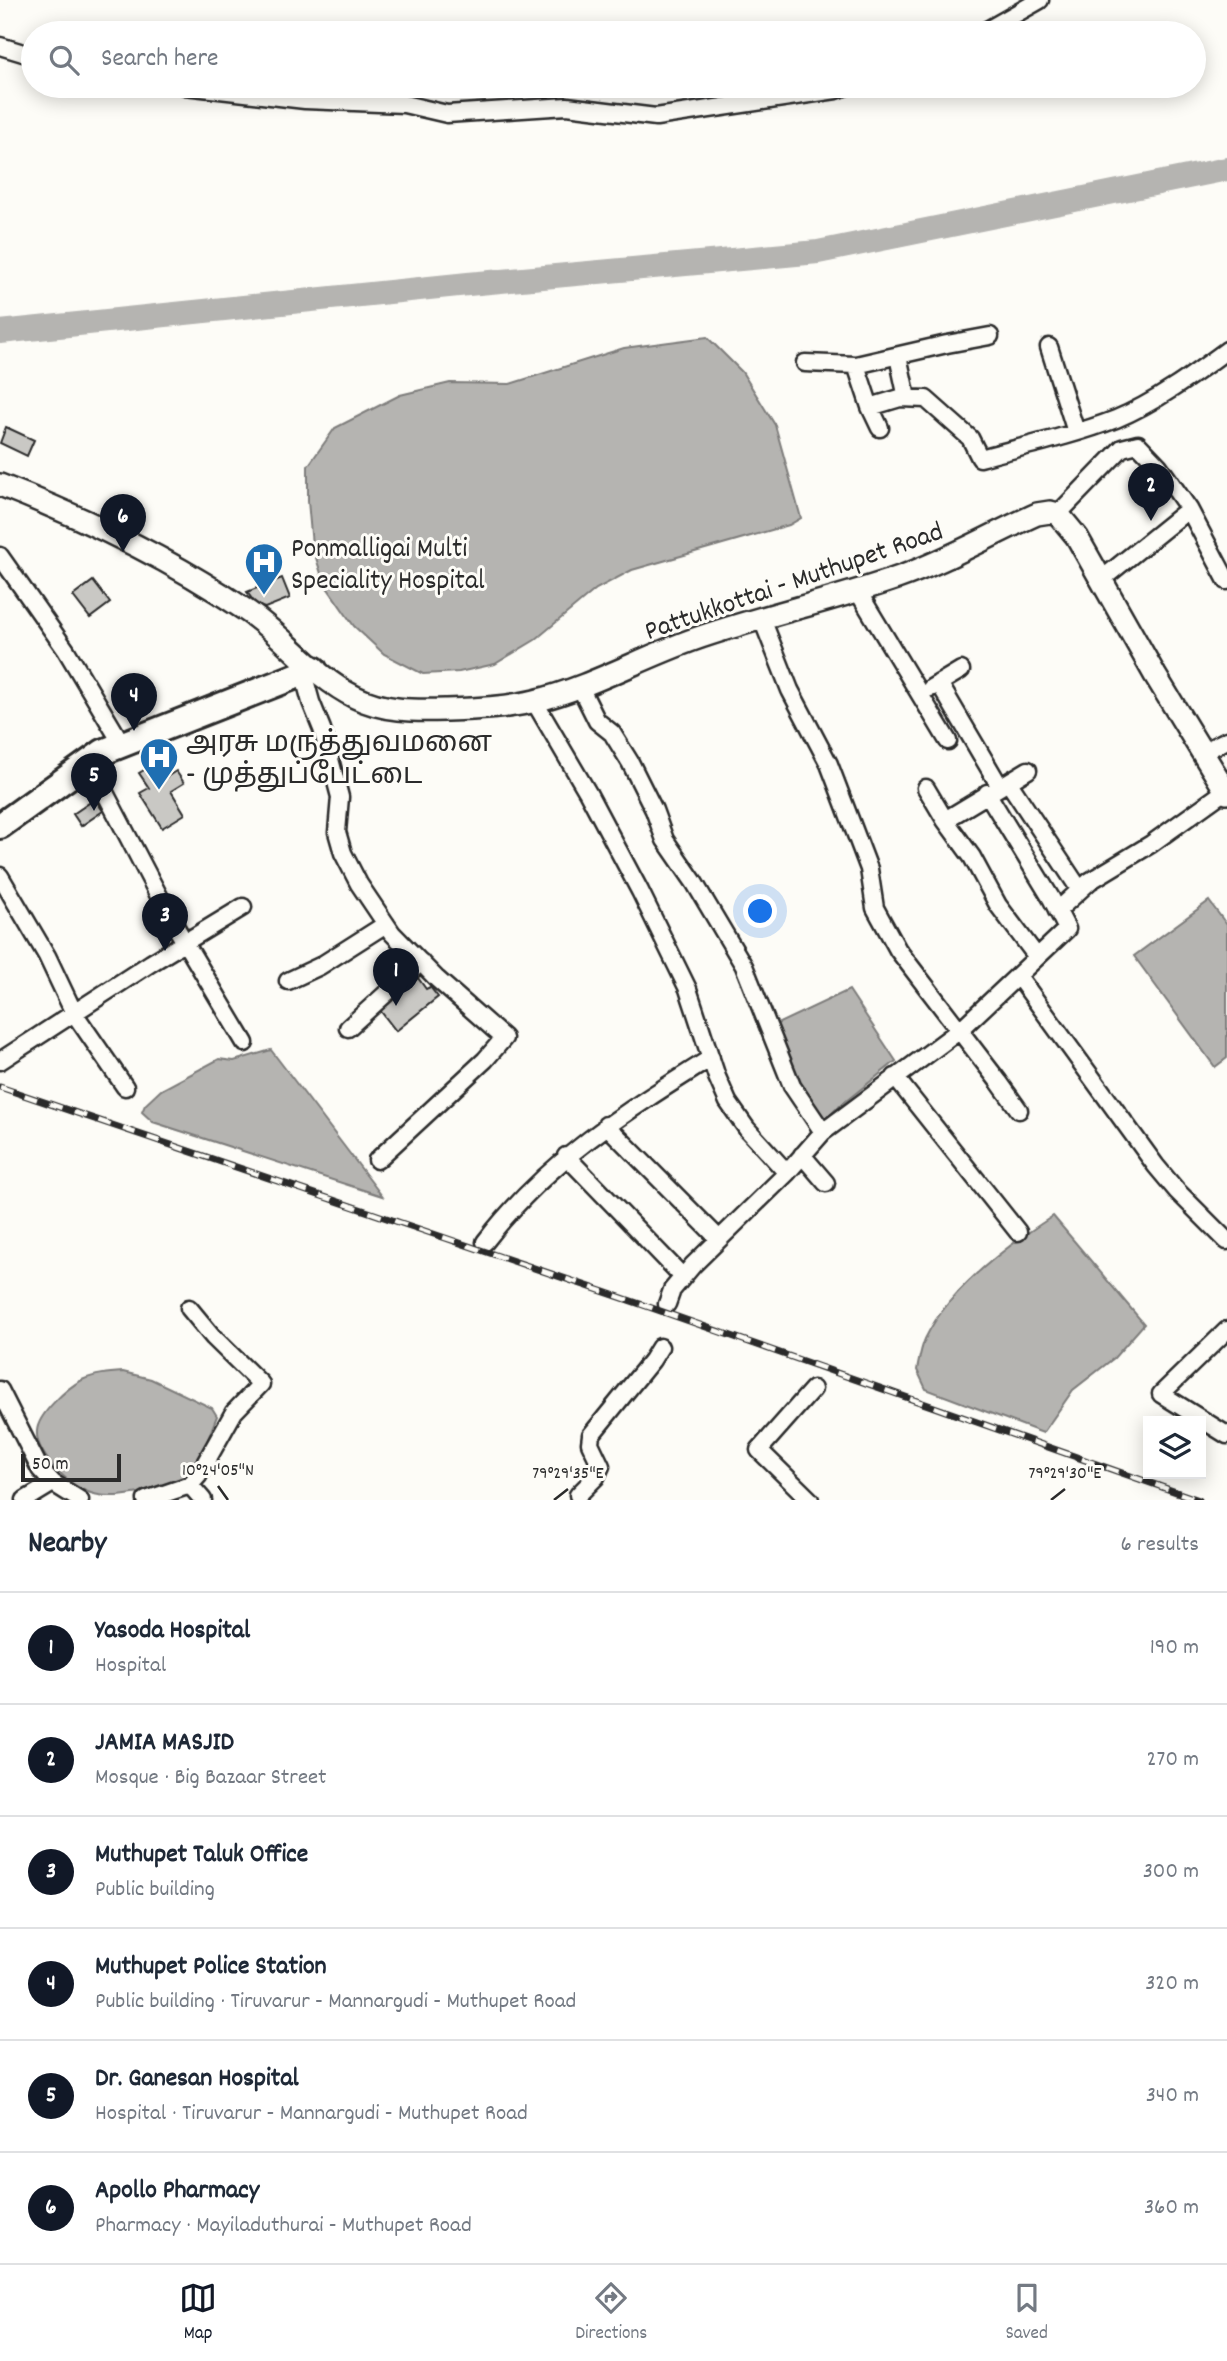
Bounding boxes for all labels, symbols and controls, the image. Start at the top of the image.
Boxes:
search box [21,21,1206,98]
icon: search [45,41,83,79]
text: Search here [101,41,219,78]
pin: 2 [1128,463,1174,521]
pin: 6 [100,494,146,552]
street label: Pattukkottai - Muthupet Road [640,514,949,654]
place label: Ponmalligai Multi Speciality Hospital [291,531,485,603]
hospital icon: Ponmalligai Multi Speciality Hospital [243,541,285,596]
pin: 4 [111,673,157,731]
place label: அரசு மருத்துவமனை - முத்துப்பேட்டை [186,726,493,798]
hospital icon: அரசு மருத்துவமனை - முத்துப்பேட்டை [138,736,180,791]
pin: 5 [71,753,117,811]
pin: 3 [142,893,188,951]
your location [743,894,777,928]
pin: 1 [373,948,419,1006]
map controls [1143,1416,1206,1479]
button: layers [1143,1416,1206,1479]
scale bar [21,1451,121,1483]
text: 50 m [32,1452,69,1479]
text: 10°24'05"N [182,1459,254,1484]
text: 79°29'35"E [532,1462,604,1487]
text: 79°29'30"E [1029,1462,1101,1487]
text: Nearby [28,1524,106,1567]
text: 6 results [1121,1529,1199,1562]
text: Yasoda Hospital [95,1613,250,1650]
text: 1 [48,1632,54,1665]
text: 190 m [1150,1632,1199,1665]
text: Hospital [95,1650,166,1683]
text: JAMIA MASJID [95,1725,234,1762]
text: 2 [46,1744,56,1777]
text: 270 m [1147,1744,1199,1777]
text: Mosque · Big Bazaar Street [95,1762,327,1795]
text: Muthupet Taluk Office [95,1837,308,1874]
text: 3 [46,1856,56,1889]
text: 300 m [1143,1856,1199,1889]
text: Public building [95,1874,215,1907]
text: Muthupet Police Station [95,1949,326,1986]
text: 4 [46,1968,56,2001]
text: 320 m [1145,1968,1199,2001]
text: Public building · Tiruvarur - Mannargudi - Muthupet Road [95,1986,576,2019]
text: Dr. Ganesan Hospital [95,2061,299,2098]
text: 5 [46,2080,56,2113]
text: 340 m [1146,2080,1199,2113]
text: Hospital · Tiruvarur - Mannargudi - Muthupet Road [95,2098,528,2131]
text: Apollo Pharmacy [95,2173,259,2210]
text: 6 [45,2192,57,2225]
text: 360 m [1144,2192,1199,2225]
text: Pharmacy · Mayiladuthurai - Muthupet Road [95,2210,472,2243]
tab: Map [179,2279,217,2348]
tab: Directions [575,2279,647,2348]
tab: Saved [1005,2279,1048,2348]

